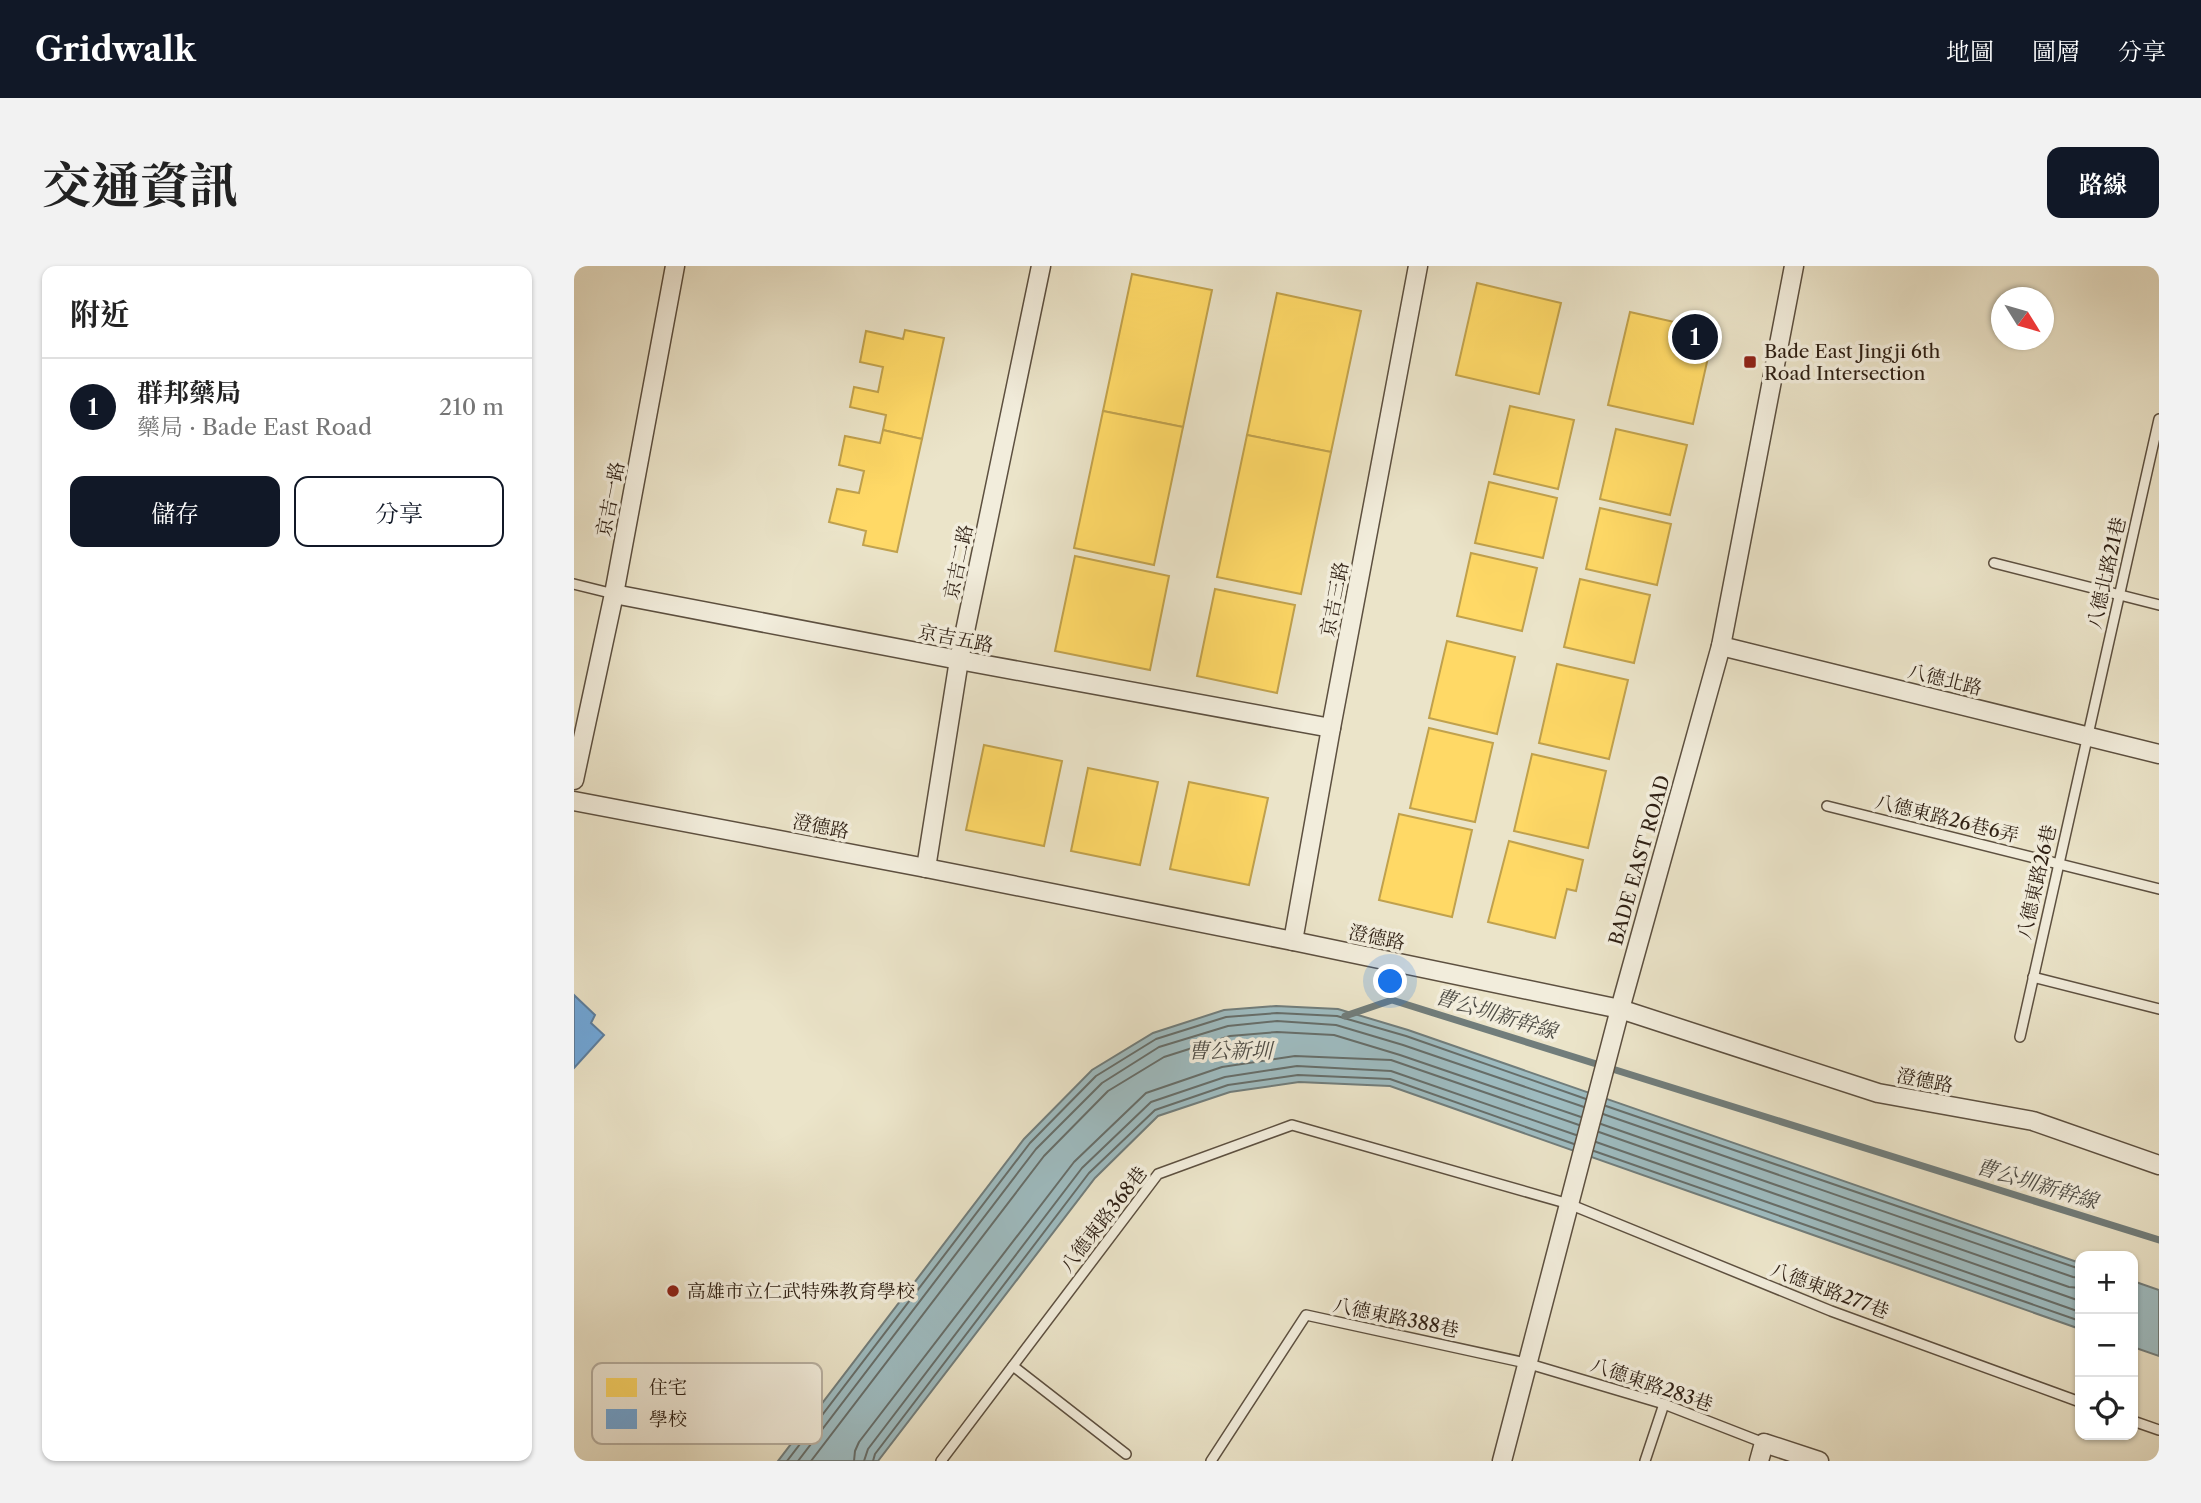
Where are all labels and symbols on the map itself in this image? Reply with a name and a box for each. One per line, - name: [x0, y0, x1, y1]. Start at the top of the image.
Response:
- north arrow: [1991, 287, 2054, 350]
- pin: 1: [1672, 311, 1718, 363]
- place label: Bade East Jingji 6th Road Intersection: [1764, 340, 1941, 385]
- marker: Bade East Jingji 6th Road Intersection: [1742, 354, 1758, 370]
- street label: 京吉一路: [592, 460, 629, 539]
- street label: 八德北路21巷: [2082, 515, 2131, 631]
- street label: 京吉二路: [939, 523, 978, 602]
- street label: 京吉三路: [1316, 560, 1353, 639]
- street label: 京吉五路: [916, 620, 995, 657]
- street label: 八德北路: [1905, 659, 1985, 700]
- street label: BADE EAST ROAD: [1604, 772, 1675, 948]
- street label: 八德東路26巷6弄: [1873, 790, 2021, 847]
- street label: 澄德路: [791, 810, 851, 843]
- street label: 八德東路26巷: [2012, 822, 2061, 942]
- street label: 澄德路: [1347, 920, 1407, 955]
- your location: [1373, 964, 1407, 998]
- water label: 曹公圳新幹線: [1432, 983, 1562, 1044]
- water label: 曹公新圳: [1188, 1038, 1275, 1063]
- street label: 澄德路: [1895, 1064, 1955, 1097]
- water label: 曹公圳新幹線: [1973, 1153, 2103, 1214]
- street label: 八德東路368巷: [1055, 1162, 1152, 1277]
- street label: 八德東路277巷: [1768, 1257, 1892, 1324]
- place label: 高雄市立仁武特殊教育學校: [687, 1280, 915, 1303]
- marker: 高雄市立仁武特殊教育學校: [665, 1283, 681, 1299]
- street label: 八德東路388巷: [1331, 1293, 1461, 1342]
- street label: 八德東路283巷: [1588, 1353, 1716, 1416]
- legend: [592, 1363, 822, 1444]
- text: 住宅: [649, 1376, 687, 1399]
- text: 學校: [649, 1408, 687, 1431]

